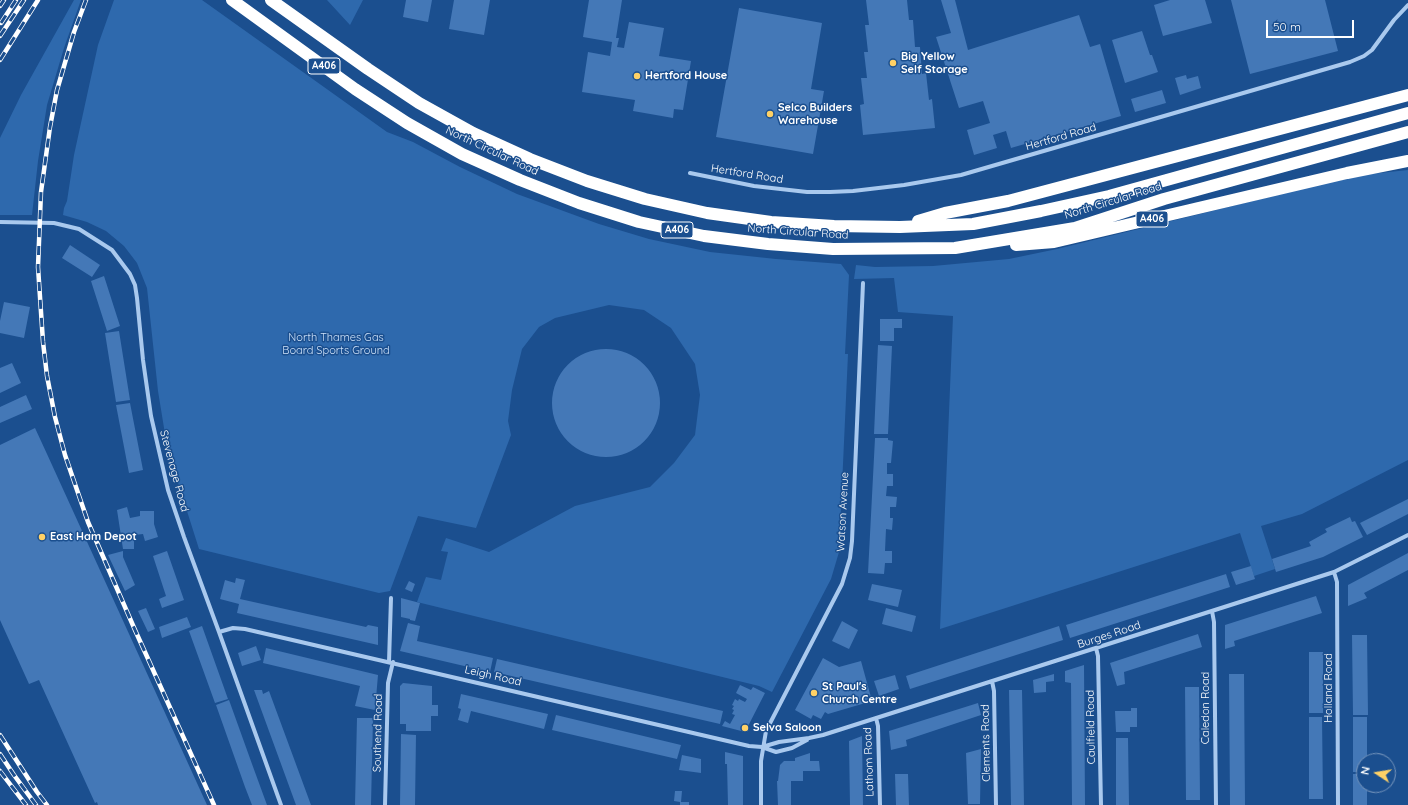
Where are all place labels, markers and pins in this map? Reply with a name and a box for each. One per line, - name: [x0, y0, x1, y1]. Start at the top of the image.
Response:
- place label: Big Yellow Self Storage: [901, 50, 968, 76]
- marker: Big Yellow Self Storage: [888, 58, 898, 68]
- place label: Hertford House: [645, 69, 727, 83]
- marker: Hertford House: [632, 71, 642, 81]
- place label: Selco Builders Warehouse: [778, 101, 852, 127]
- marker: Selco Builders Warehouse: [765, 109, 775, 119]
- place label: East Ham Depot: [50, 530, 137, 544]
- marker: East Ham Depot: [37, 532, 47, 542]
- place label: St Paul's Church Centre: [822, 680, 897, 706]
- marker: St Paul's Church Centre: [809, 688, 819, 698]
- place label: Selva Saloon: [753, 721, 822, 735]
- marker: Selva Saloon: [740, 723, 750, 733]

